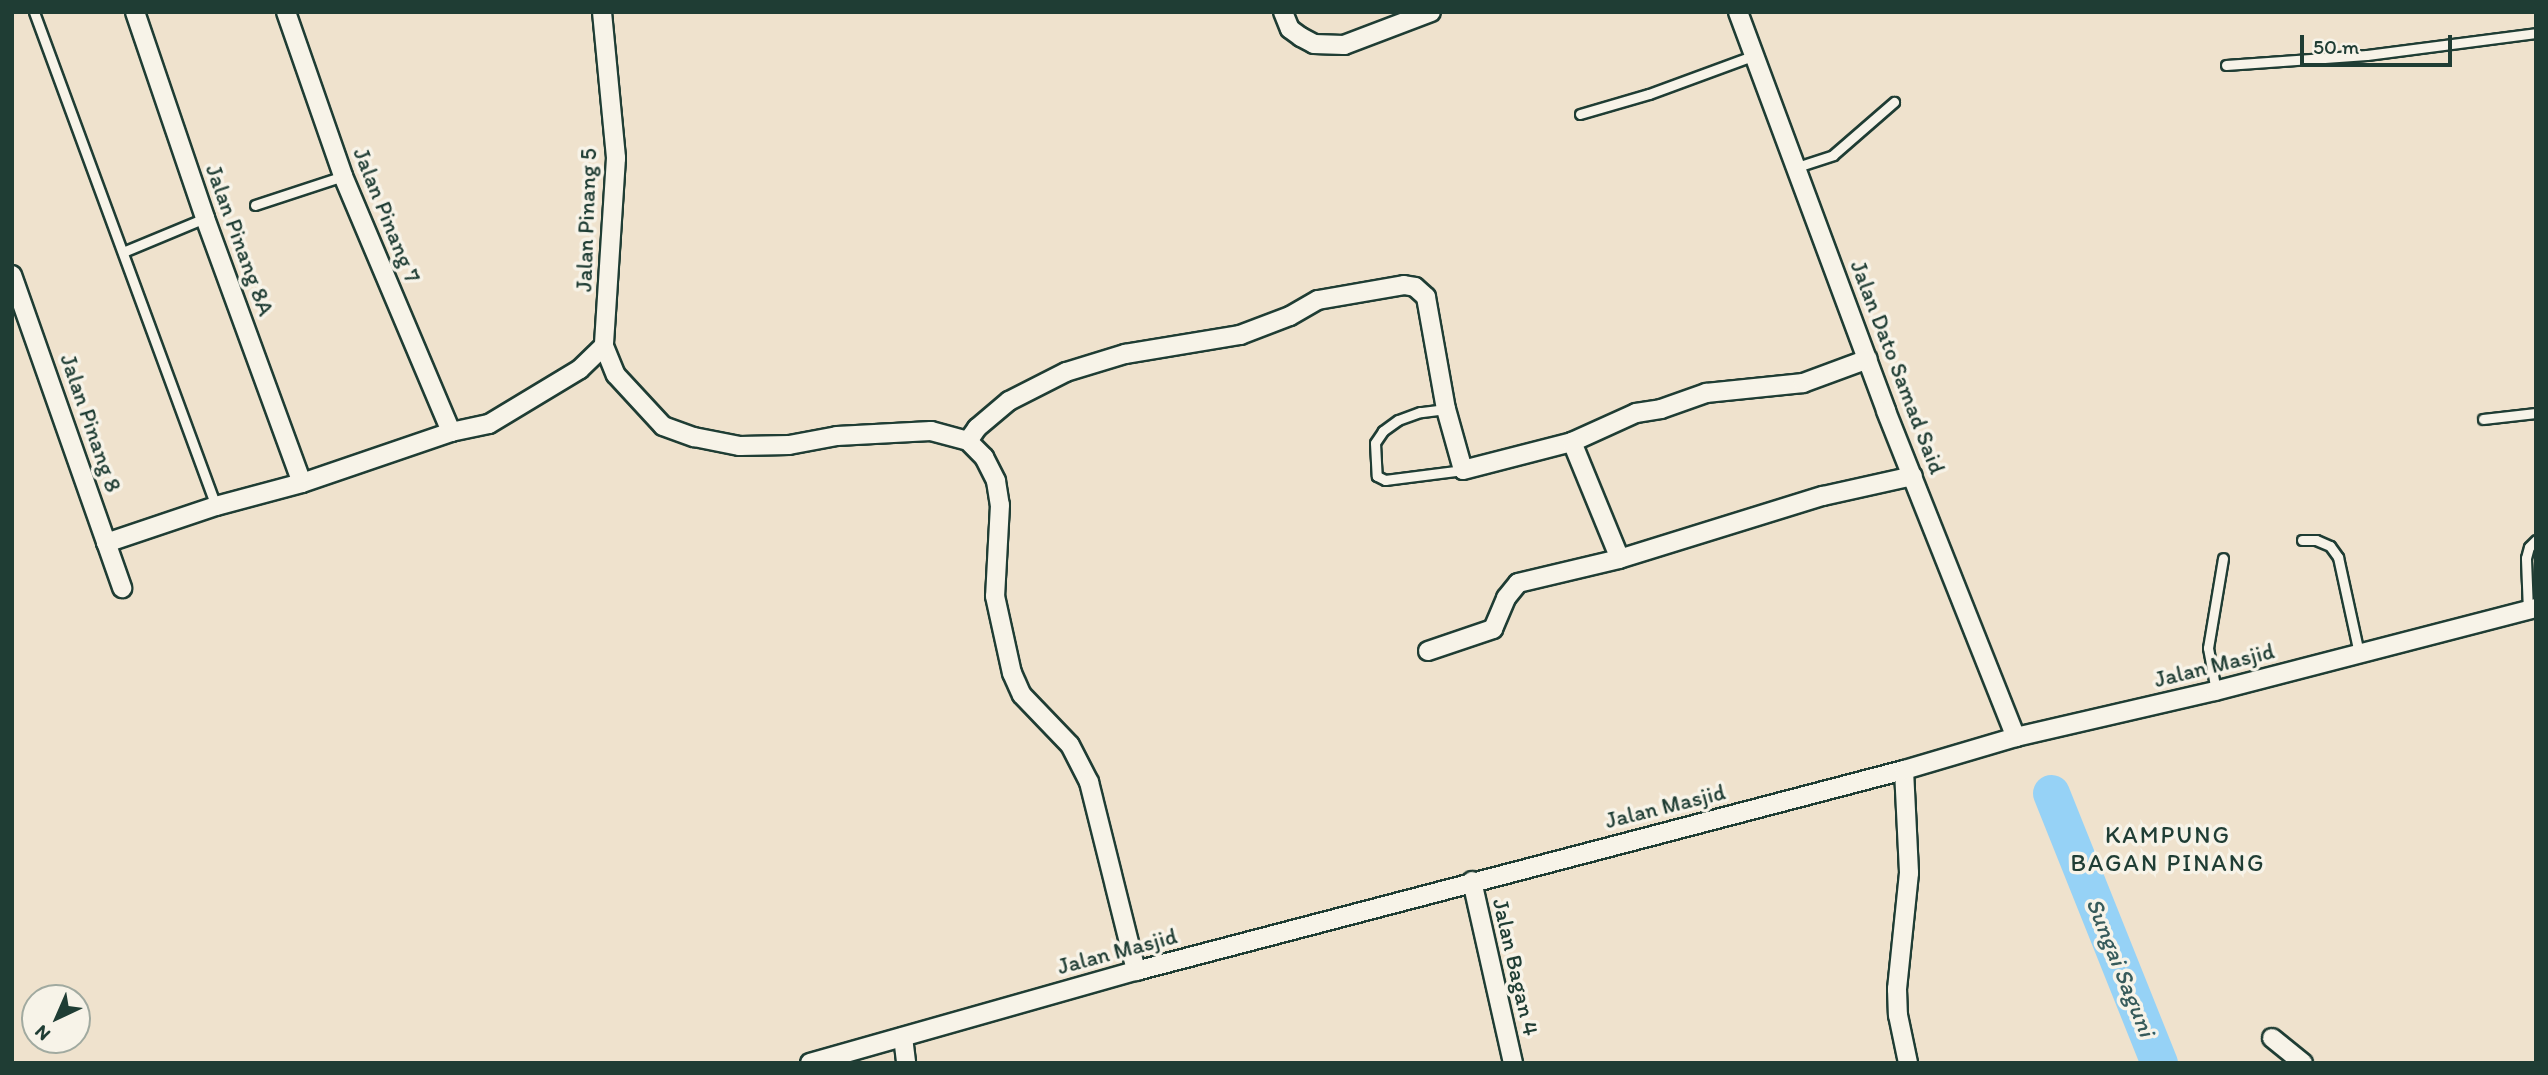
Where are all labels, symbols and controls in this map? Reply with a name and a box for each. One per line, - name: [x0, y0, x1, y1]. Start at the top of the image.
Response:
- scale bar: [2303, 21, 2455, 65]
- text: 50 m: [2313, 34, 2359, 59]
- street label: Jalan Pinang 7: [348, 144, 426, 286]
- street label: Jalan Pinang 5: [570, 148, 602, 292]
- street label: Jalan Pinang 8A: [200, 161, 280, 319]
- street label: Jalan Dato Samad Said: [1844, 256, 1952, 478]
- street label: Jalan Pinang 8: [55, 351, 127, 495]
- street label: Jalan Masjid: [2151, 637, 2277, 693]
- street label: Jalan Masjid: [1602, 778, 1728, 834]
- district label: KAMPUNG BAGAN PINANG: [2072, 821, 2264, 877]
- water label: Sungai Saguni: [2080, 894, 2162, 1040]
- street label: Jalan Bagan 4: [1487, 896, 1545, 1038]
- street label: Jalan Masjid: [1054, 922, 1180, 980]
- north arrow: [21, 984, 91, 1054]
- text: N: [30, 1020, 55, 1046]

